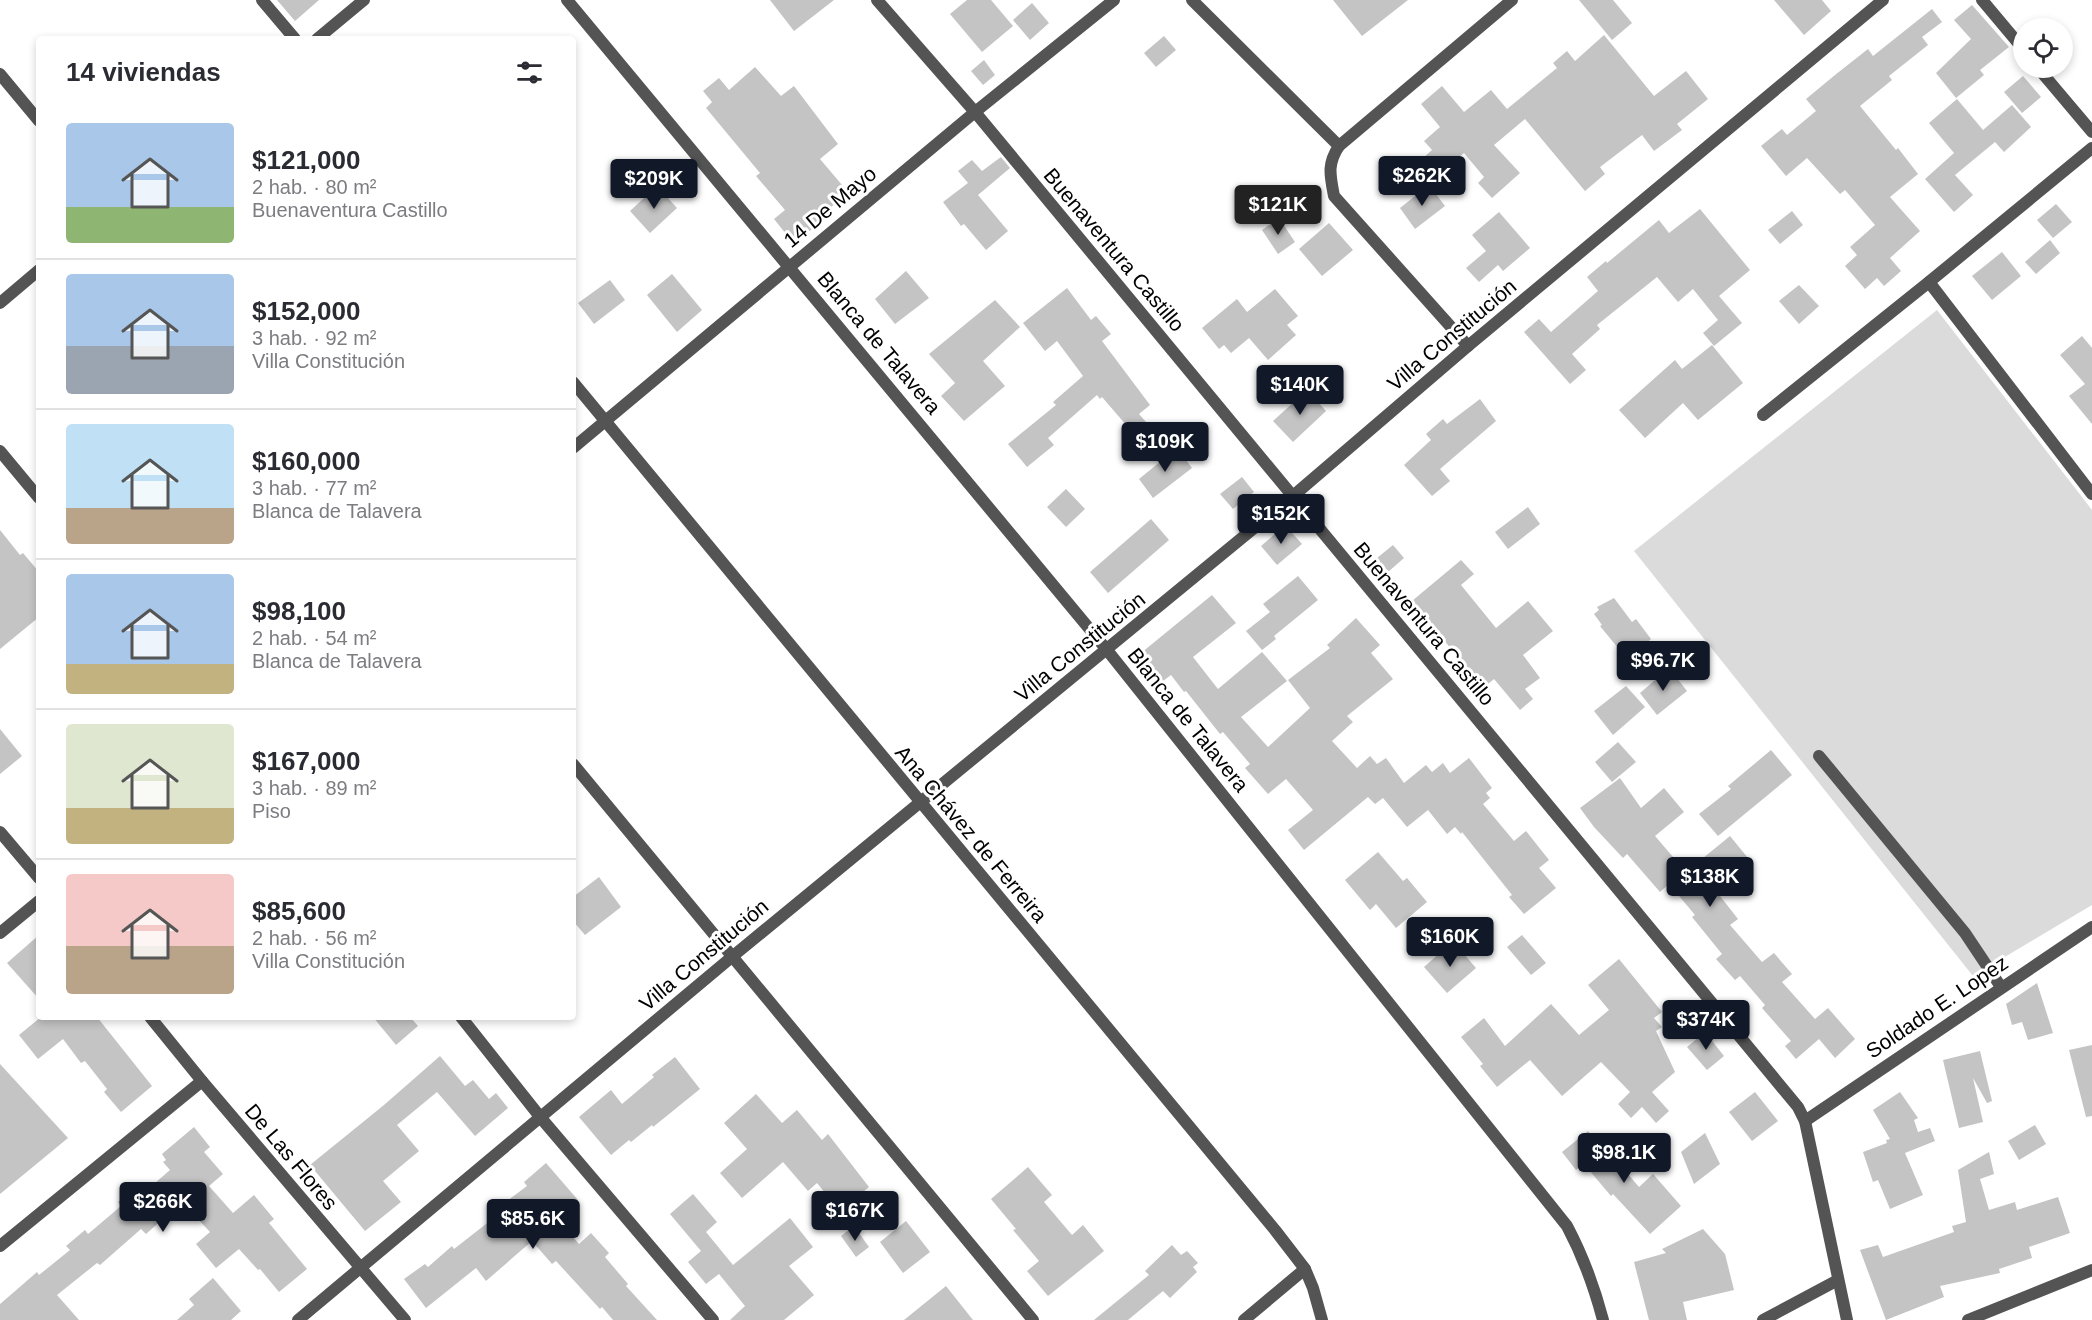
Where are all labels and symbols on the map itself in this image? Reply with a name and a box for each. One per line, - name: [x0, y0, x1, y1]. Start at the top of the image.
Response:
- pin: $262K: [1380, 156, 1464, 207]
- pin: $209K: [612, 159, 696, 210]
- street label: 14 De Mayo: [779, 161, 880, 252]
- street label: Buenaventura Castillo: [1040, 164, 1189, 336]
- pin: $121K: [1236, 185, 1320, 236]
- street label: Blanca de Talavera: [813, 267, 946, 419]
- street label: Villa Constitución: [1383, 274, 1521, 395]
- pin: $140K: [1258, 365, 1342, 416]
- pin: $109K: [1123, 422, 1207, 473]
- pin: $152K: [1239, 494, 1323, 545]
- street label: Buenaventura Castillo: [1350, 538, 1499, 710]
- street label: Villa Constitución: [1010, 587, 1149, 706]
- pin: $96.7K: [1614, 641, 1712, 692]
- street label: Blanca de Talavera: [1123, 643, 1254, 796]
- street label: Ana Chávez de Ferreira: [891, 741, 1052, 927]
- pin: $138K: [1668, 857, 1752, 908]
- street label: Villa Constitución: [635, 894, 773, 1015]
- pin: $160K: [1408, 917, 1492, 968]
- street label: Soldado E. Lopez: [1862, 951, 2012, 1062]
- pin: $374K: [1664, 1000, 1748, 1051]
- street label: De Las Flores: [241, 1099, 342, 1214]
- pin: $98.1K: [1575, 1133, 1673, 1184]
- pin: $266K: [121, 1182, 205, 1233]
- pin: $167K: [813, 1191, 897, 1242]
- pin: $85.6K: [484, 1199, 582, 1250]

